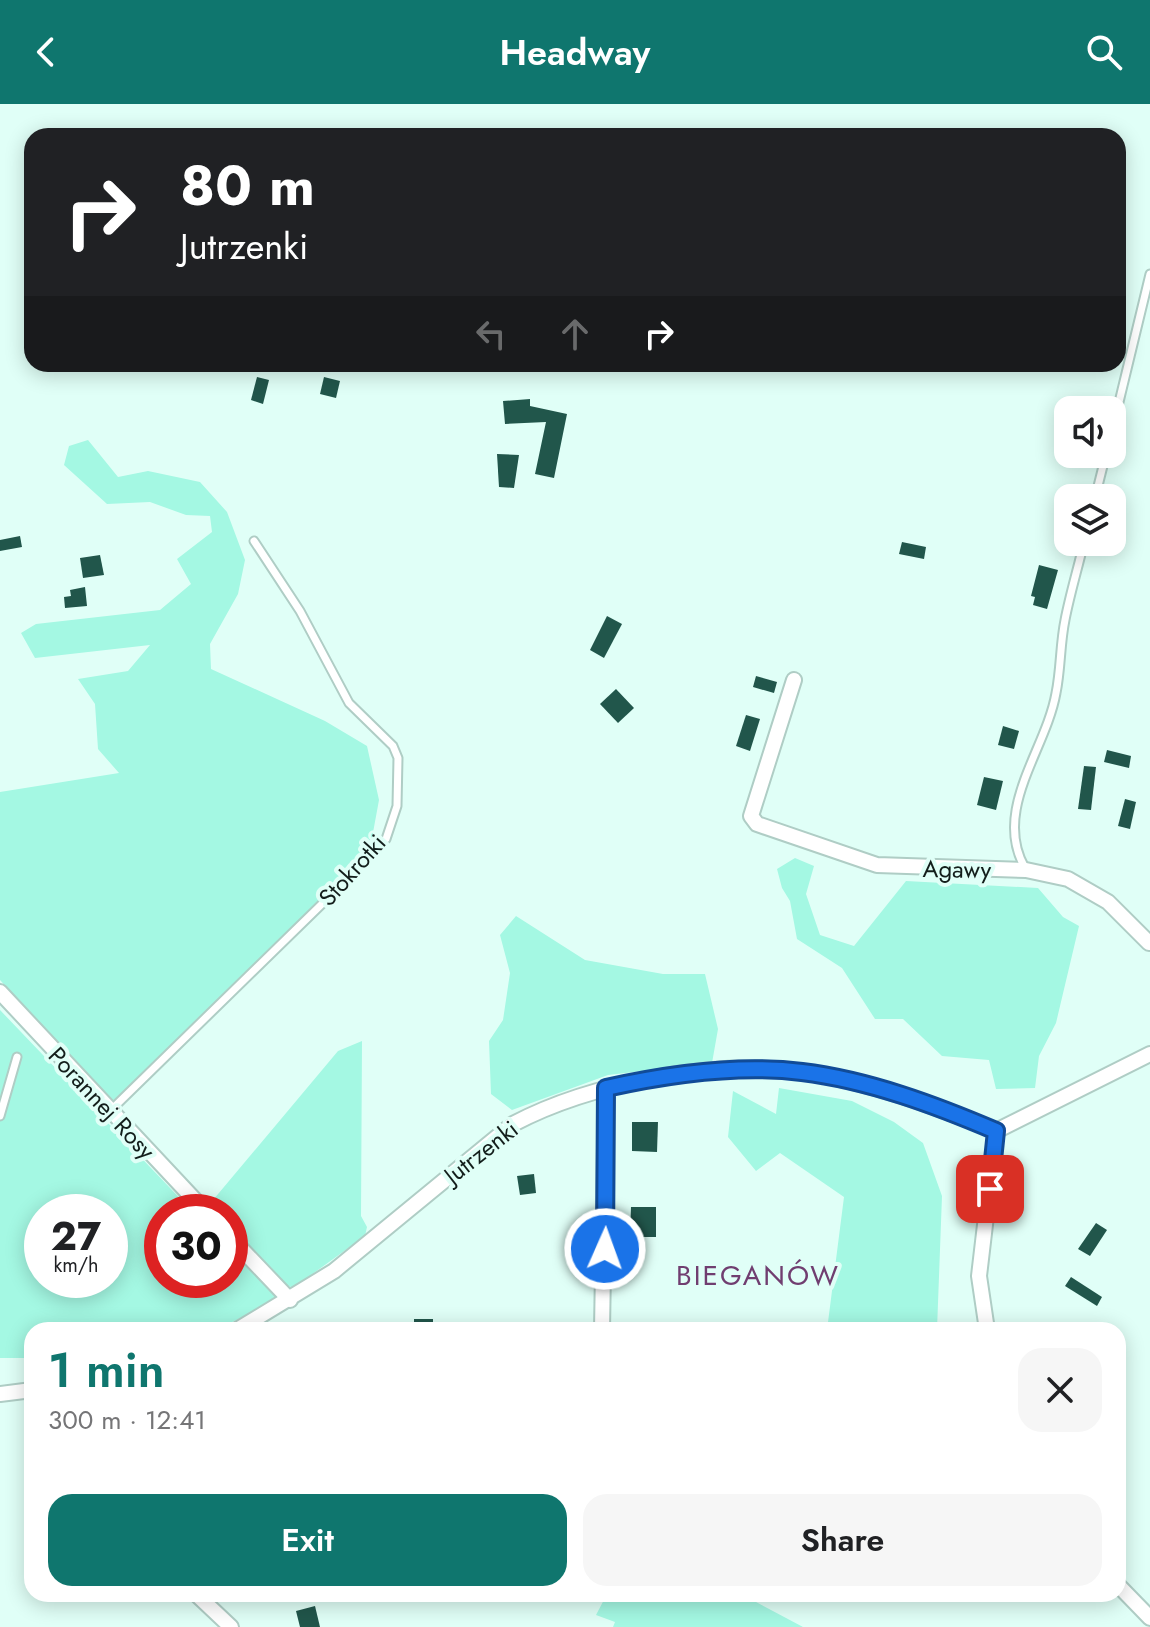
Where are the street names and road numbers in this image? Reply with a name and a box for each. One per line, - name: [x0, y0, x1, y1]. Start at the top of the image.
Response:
- street label: Stokrotki: [310, 826, 394, 914]
- street label: Agawy: [922, 851, 992, 887]
- street label: Porannej Rosy: [41, 1039, 164, 1167]
- street label: Jutrzenki: [434, 1112, 525, 1194]

